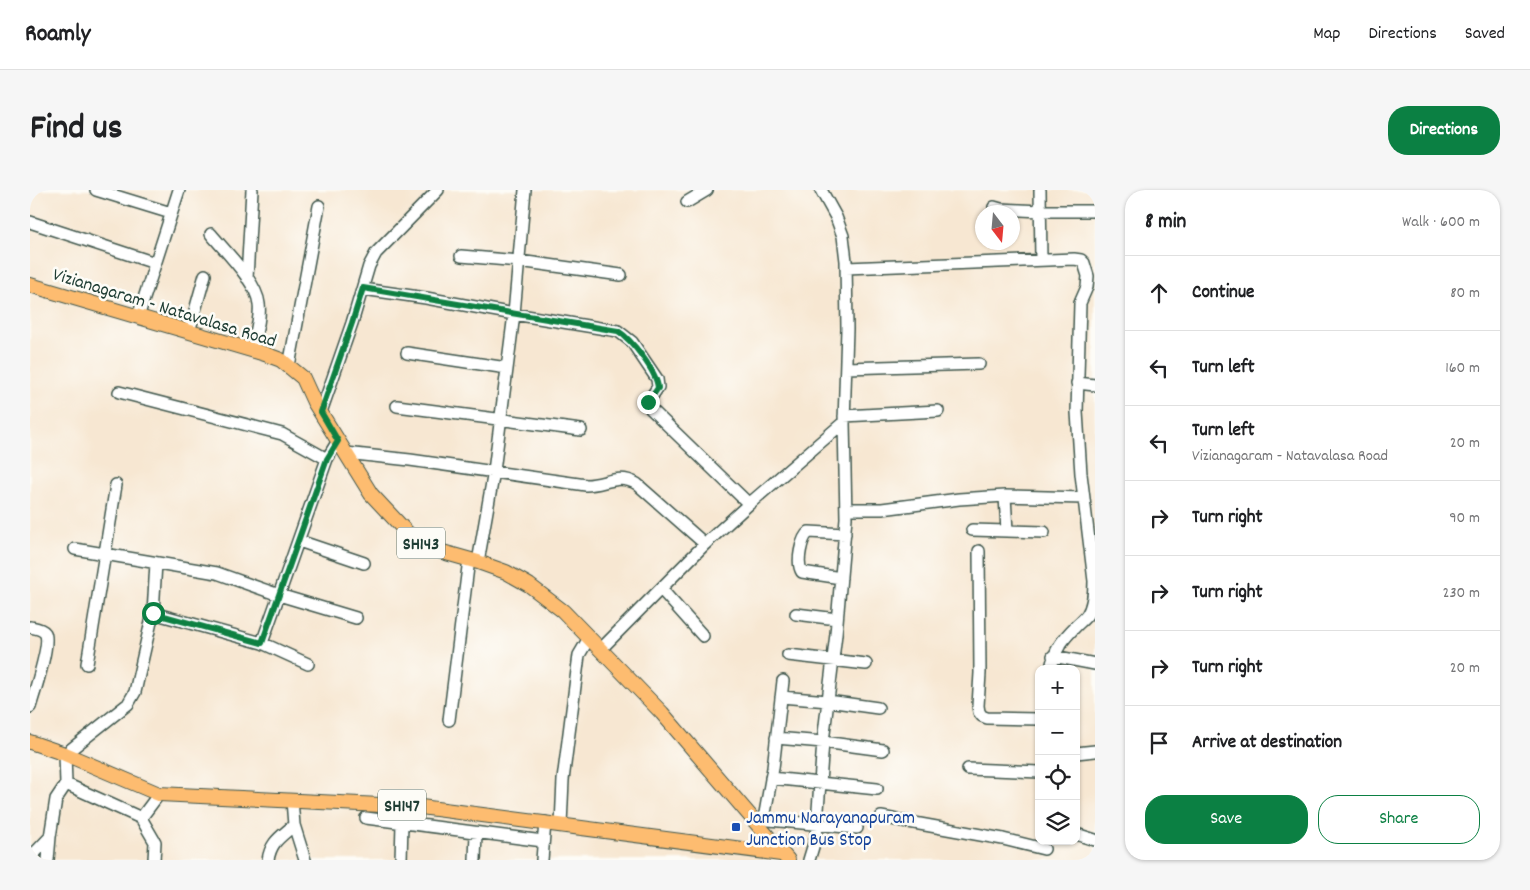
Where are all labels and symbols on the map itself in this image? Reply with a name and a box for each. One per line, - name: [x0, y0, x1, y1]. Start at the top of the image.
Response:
- north arrow: [975, 205, 1020, 250]
- street label: Vizianagaram - Natavalasa Road: [49, 262, 279, 356]
- route end: [637, 391, 660, 414]
- road number: SH143: [397, 528, 445, 558]
- route start: [142, 602, 165, 625]
- road number: SH147: [378, 790, 426, 820]
- place label: Jammu Narayanapuram Junction Bus Stop: [746, 806, 915, 855]
- marker: Jammu Narayanapuram Junction Bus Stop: [730, 821, 742, 833]

